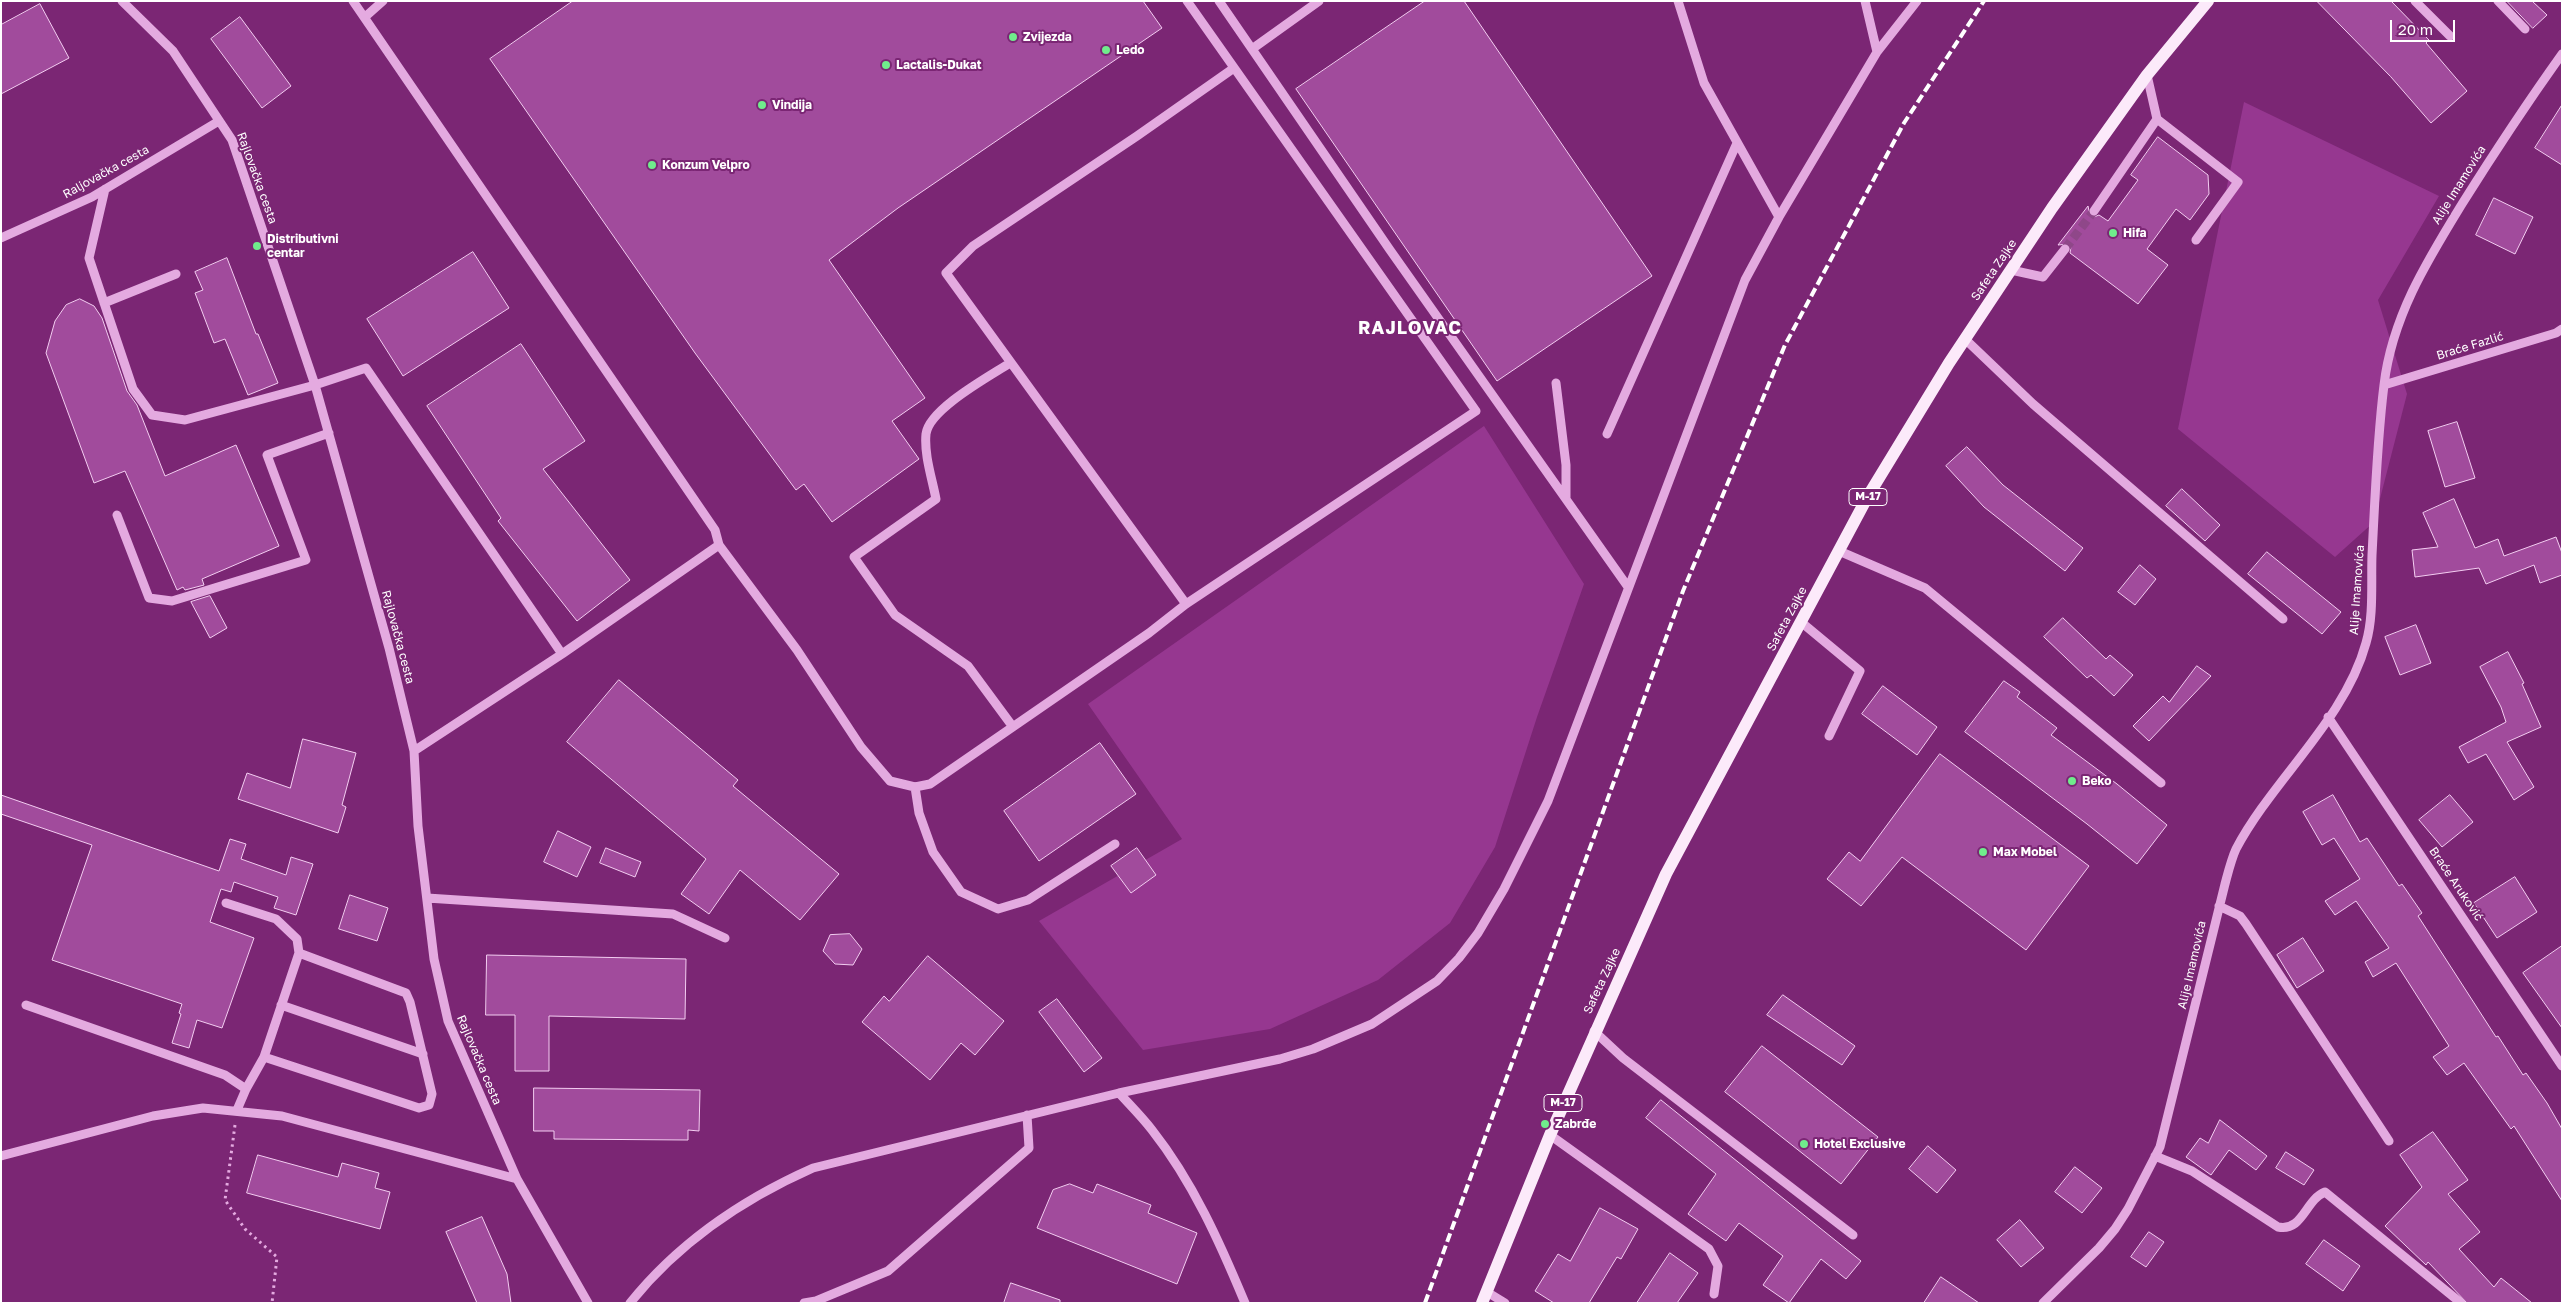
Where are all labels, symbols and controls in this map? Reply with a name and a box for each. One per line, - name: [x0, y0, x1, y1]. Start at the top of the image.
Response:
- scale bar: [2393, 10, 2458, 42]
- text: 20 m: [2398, 20, 2433, 38]
- place label: Zvijezda: [1023, 30, 1072, 44]
- marker: Zvijezda: [1007, 31, 1019, 43]
- place label: Ledo: [1116, 43, 1145, 57]
- marker: Ledo: [1100, 44, 1112, 56]
- place label: Lactalis-Dukat: [896, 58, 981, 72]
- marker: Lactalis-Dukat: [880, 59, 892, 71]
- place label: Vindija: [772, 98, 812, 112]
- marker: Vindija: [756, 99, 768, 111]
- street label: Rajlovačka cesta: [234, 130, 280, 226]
- street label: Raljovačka cesta: [60, 142, 152, 202]
- street label: Alije Imamovića: [2429, 143, 2489, 227]
- place label: Konzum Velpro: [662, 158, 750, 172]
- marker: Konzum Velpro: [646, 159, 658, 171]
- place label: Hifa: [2123, 226, 2147, 240]
- marker: Hifa: [2107, 227, 2119, 239]
- place label: Distributivni centar: [267, 232, 339, 260]
- street label: Safeta Zajke: [1968, 237, 2020, 303]
- marker: Distributivni centar: [251, 240, 263, 252]
- district label: RAJLOVAC: [1357, 317, 1463, 339]
- street label: Braće Fazlić: [2435, 329, 2505, 363]
- road number: M-17: [1849, 488, 1887, 506]
- street label: Alije Imamovića: [2347, 545, 2367, 635]
- street label: Safeta Zajke: [1764, 584, 1810, 654]
- street label: Rajlovačka cesta: [379, 589, 417, 685]
- place label: Beko: [2082, 774, 2111, 788]
- marker: Beko: [2066, 775, 2078, 787]
- street label: Braće Aruković: [2426, 844, 2486, 924]
- place label: Max Mobel: [1993, 845, 2057, 859]
- marker: Max Mobel: [1977, 846, 1989, 858]
- street label: Alije Imamovića: [2175, 920, 2209, 1010]
- street label: Safeta Zajke: [1580, 946, 1624, 1016]
- street label: Rajlovačka cesta: [454, 1013, 504, 1107]
- road number: M-17: [1544, 1094, 1582, 1112]
- place label: Zabrđe: [1555, 1117, 1596, 1131]
- marker: Zabrđe: [1539, 1118, 1551, 1130]
- place label: Hotel Exclusive: [1814, 1137, 1905, 1151]
- marker: Hotel Exclusive: [1798, 1138, 1810, 1150]

